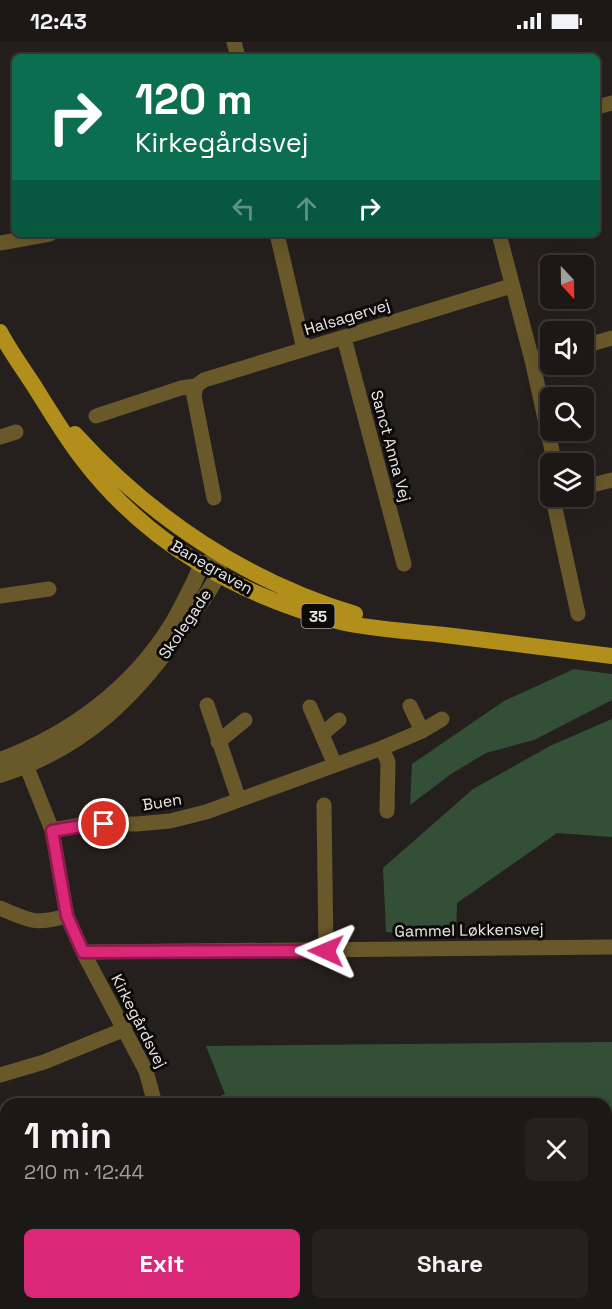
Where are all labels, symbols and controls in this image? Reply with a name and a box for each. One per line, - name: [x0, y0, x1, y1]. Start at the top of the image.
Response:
- text: 12:43: [30, 7, 87, 35]
- text: 120 m: [135, 73, 253, 126]
- icon: right: [36, 78, 114, 156]
- text: Kirkegårdsvej: [135, 125, 308, 160]
- icon: left: [227, 192, 260, 225]
- icon: ahead: [290, 192, 323, 225]
- icon: right: [353, 192, 386, 225]
- north arrow: [540, 255, 594, 309]
- map controls: [540, 255, 594, 507]
- street label: Halsagervej: [302, 294, 392, 340]
- button: sound: [540, 321, 594, 375]
- button: search: [540, 387, 594, 441]
- street label: Sanct Anna Vej: [366, 388, 416, 504]
- button: layers: [540, 453, 594, 507]
- street label: Banegraven: [167, 535, 257, 599]
- street label: Skolegade: [154, 585, 216, 663]
- road number: 35: [302, 604, 334, 628]
- street label: Buen: [141, 789, 183, 815]
- pin: [78, 798, 129, 849]
- icon: arrive: [87, 807, 120, 840]
- street label: Gammel Løkkensvej: [394, 918, 544, 942]
- position arrow: [294, 919, 358, 983]
- street label: Kirkegårdsvej: [106, 970, 172, 1072]
- text: 1 min: [24, 1113, 112, 1159]
- button: close: [525, 1118, 588, 1181]
- text: 210 m · 12:44: [24, 1159, 144, 1185]
- button: Exit: [24, 1229, 300, 1298]
- button: Share: [312, 1229, 588, 1298]

